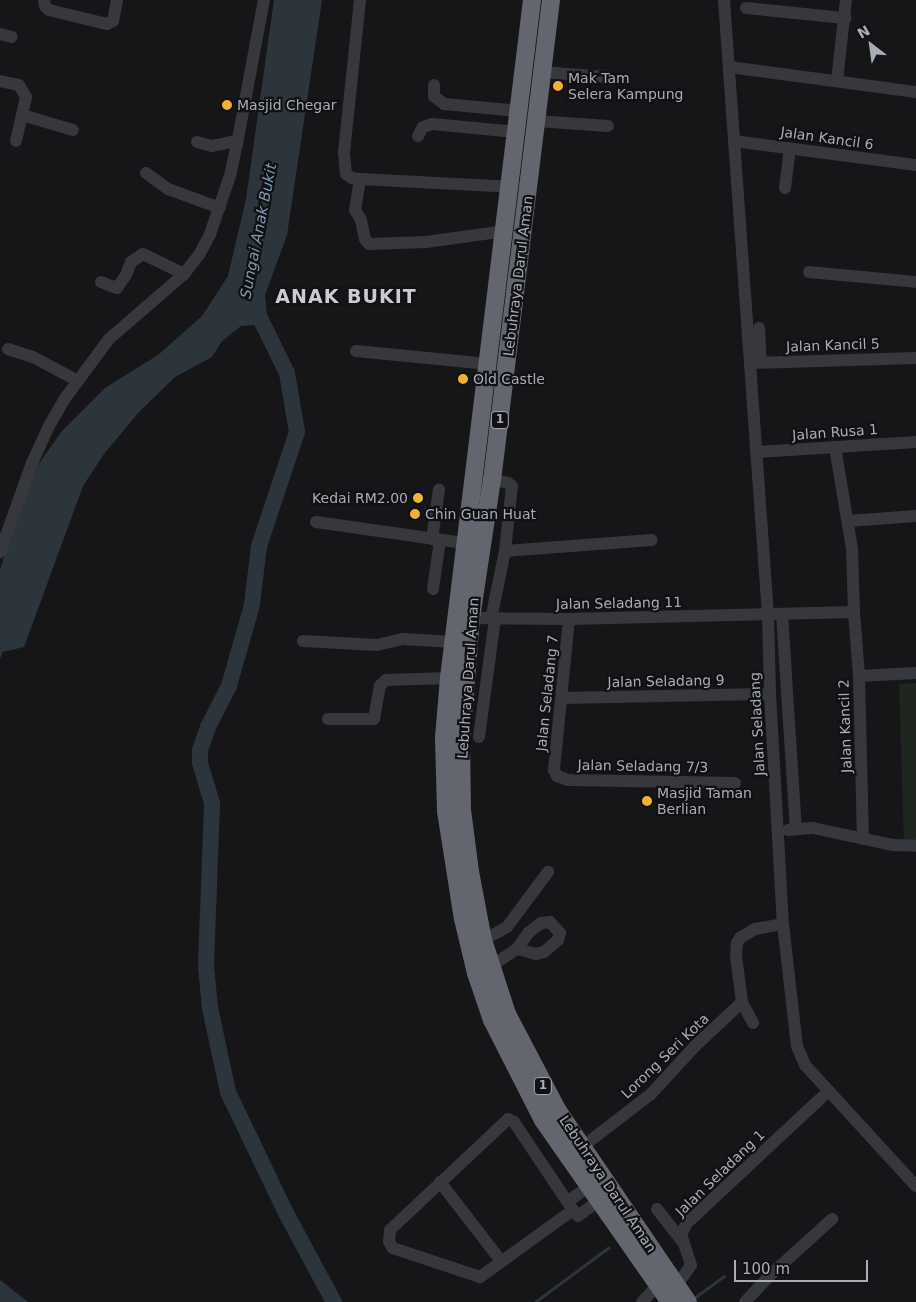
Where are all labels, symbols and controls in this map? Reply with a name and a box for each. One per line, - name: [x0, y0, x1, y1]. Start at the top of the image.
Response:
- north arrow: [846, 20, 896, 70]
- text: N: [854, 22, 873, 42]
- place label: Mak Tam Selera Kampung: [568, 70, 683, 102]
- marker: Mak Tam Selera Kampung: [552, 80, 564, 92]
- place label: Masjid Chegar: [237, 97, 337, 113]
- marker: Masjid Chegar: [221, 99, 233, 111]
- street label: Jalan Kancil 6: [779, 123, 875, 153]
- water label: Sungai Anak Bukit: [237, 162, 281, 300]
- street label: Lebuhraya Darul Aman: [500, 195, 536, 357]
- district label: ANAK BUKIT: [274, 286, 418, 308]
- street label: Jalan Kancil 5: [786, 335, 880, 355]
- place label: Old Castle: [473, 371, 545, 387]
- marker: Old Castle: [457, 373, 469, 385]
- road number: 1: [490, 410, 510, 430]
- street label: Jalan Rusa 1: [792, 421, 878, 443]
- place label: Kedai RM2.00: [312, 490, 408, 506]
- marker: Kedai RM2.00: [412, 492, 424, 504]
- place label: Chin Guan Huat: [425, 506, 536, 522]
- marker: Chin Guan Huat: [409, 508, 421, 520]
- street label: Jalan Seladang 11: [556, 594, 682, 612]
- street label: Lebuhraya Darul Aman: [454, 597, 482, 759]
- street label: Jalan Seladang 7: [533, 634, 561, 752]
- street label: Jalan Seladang 9: [607, 672, 725, 690]
- street label: Jalan Seladang: [746, 672, 768, 776]
- street label: Jalan Kancil 2: [835, 679, 855, 773]
- street label: Jalan Seladang 7/3: [578, 756, 708, 776]
- place label: Masjid Taman Berlian: [657, 785, 752, 818]
- marker: Masjid Taman Berlian: [641, 795, 653, 807]
- street label: Lorong Seri Kota: [618, 1010, 712, 1102]
- road number: 1: [533, 1076, 553, 1096]
- street label: Lebuhraya Darul Aman: [556, 1112, 660, 1256]
- street label: Jalan Seladang 1: [672, 1126, 768, 1220]
- scale bar: [736, 1250, 870, 1282]
- text: 100 m: [742, 1260, 790, 1278]

